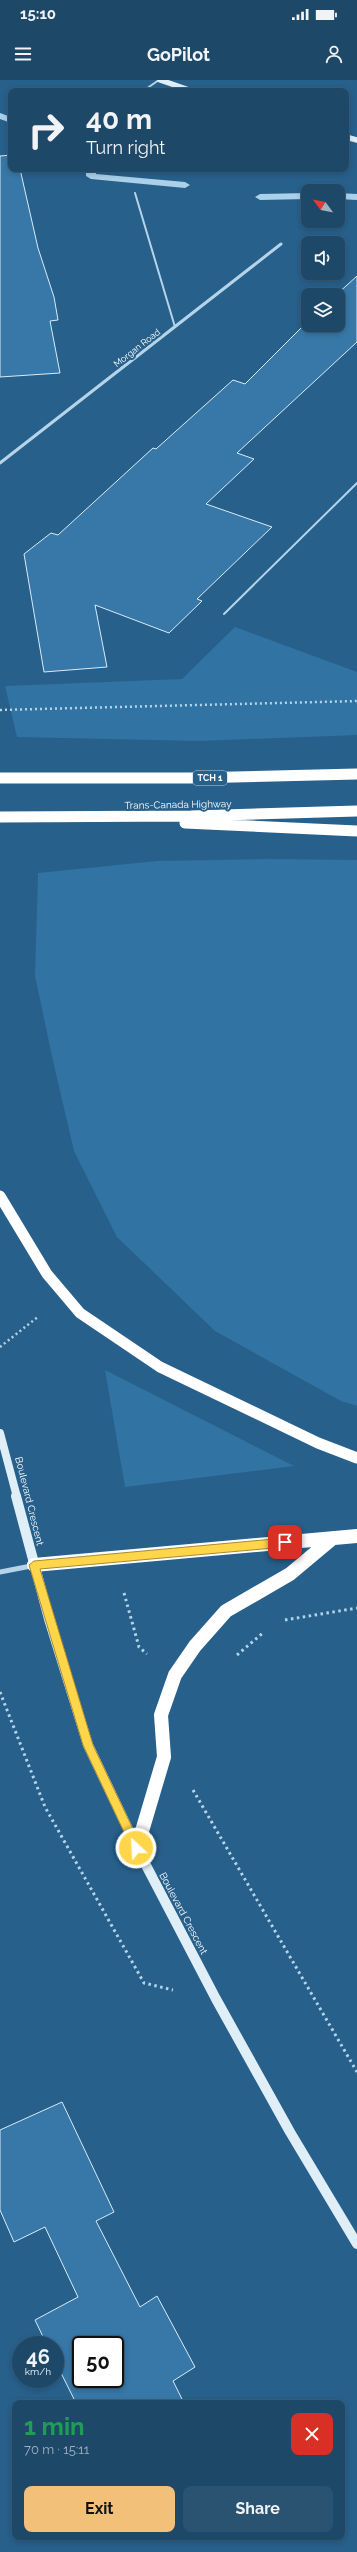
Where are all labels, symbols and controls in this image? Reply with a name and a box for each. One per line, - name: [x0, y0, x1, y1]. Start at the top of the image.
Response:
- text: 15:10: [20, 5, 56, 23]
- icon: menu: [12, 43, 34, 65]
- icon: person: [323, 43, 345, 65]
- text: GoPilot: [147, 44, 210, 65]
- text: 40 m: [86, 103, 152, 136]
- icon: right: [20, 104, 72, 156]
- text: Turn right: [86, 137, 165, 158]
- north arrow: [301, 184, 345, 228]
- map controls: [301, 184, 345, 332]
- button: sound: [301, 236, 345, 280]
- button: layers: [301, 288, 345, 332]
- street label: Morgan Road: [112, 327, 162, 369]
- road number: TCH 1: [193, 771, 227, 785]
- street label: Trans-Canada Highway: [124, 798, 232, 811]
- street label: Boulevard Crescent: [13, 1456, 46, 1547]
- pin: [268, 1525, 302, 1559]
- icon: arrive: [274, 1531, 296, 1553]
- position arrow: [115, 1827, 157, 1869]
- street label: Boulevard Crescent: [157, 1870, 210, 1957]
- speed limit sign: 50: [72, 2336, 124, 2388]
- text: 46: [26, 2345, 50, 2369]
- text: km/h: [25, 2366, 51, 2377]
- text: 1 min: [24, 2412, 85, 2441]
- button: close: [291, 2413, 333, 2455]
- text: 70 m · 15:11: [24, 2442, 89, 2457]
- button: Exit: [24, 2486, 175, 2532]
- button: Share: [183, 2486, 333, 2532]

